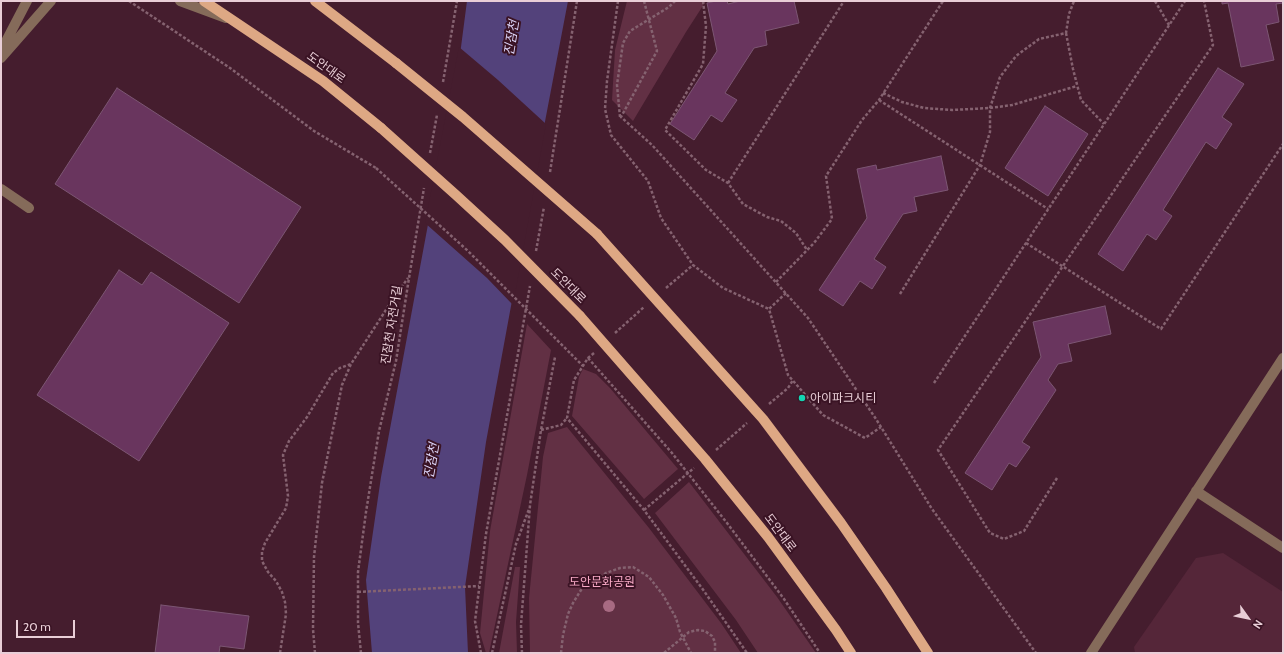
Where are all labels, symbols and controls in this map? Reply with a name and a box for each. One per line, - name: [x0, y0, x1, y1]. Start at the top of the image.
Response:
- water label: 진잠천: [501, 19, 523, 57]
- street label: 도안대로: [304, 49, 348, 87]
- street label: 도안대로: [547, 265, 589, 307]
- street label: 진잠천 자전거길: [379, 284, 405, 366]
- place label: 아이파크시티: [810, 391, 876, 405]
- marker: 아이파크시티: [797, 393, 807, 403]
- water label: 진잠천: [421, 442, 443, 480]
- street label: 도안대로: [761, 511, 799, 555]
- park label: 도안문화공원: [569, 575, 635, 589]
- north arrow: [1228, 598, 1268, 638]
- scale bar: [18, 612, 77, 638]
- text: N: [1250, 617, 1266, 632]
- text: 20 m: [23, 619, 51, 634]

